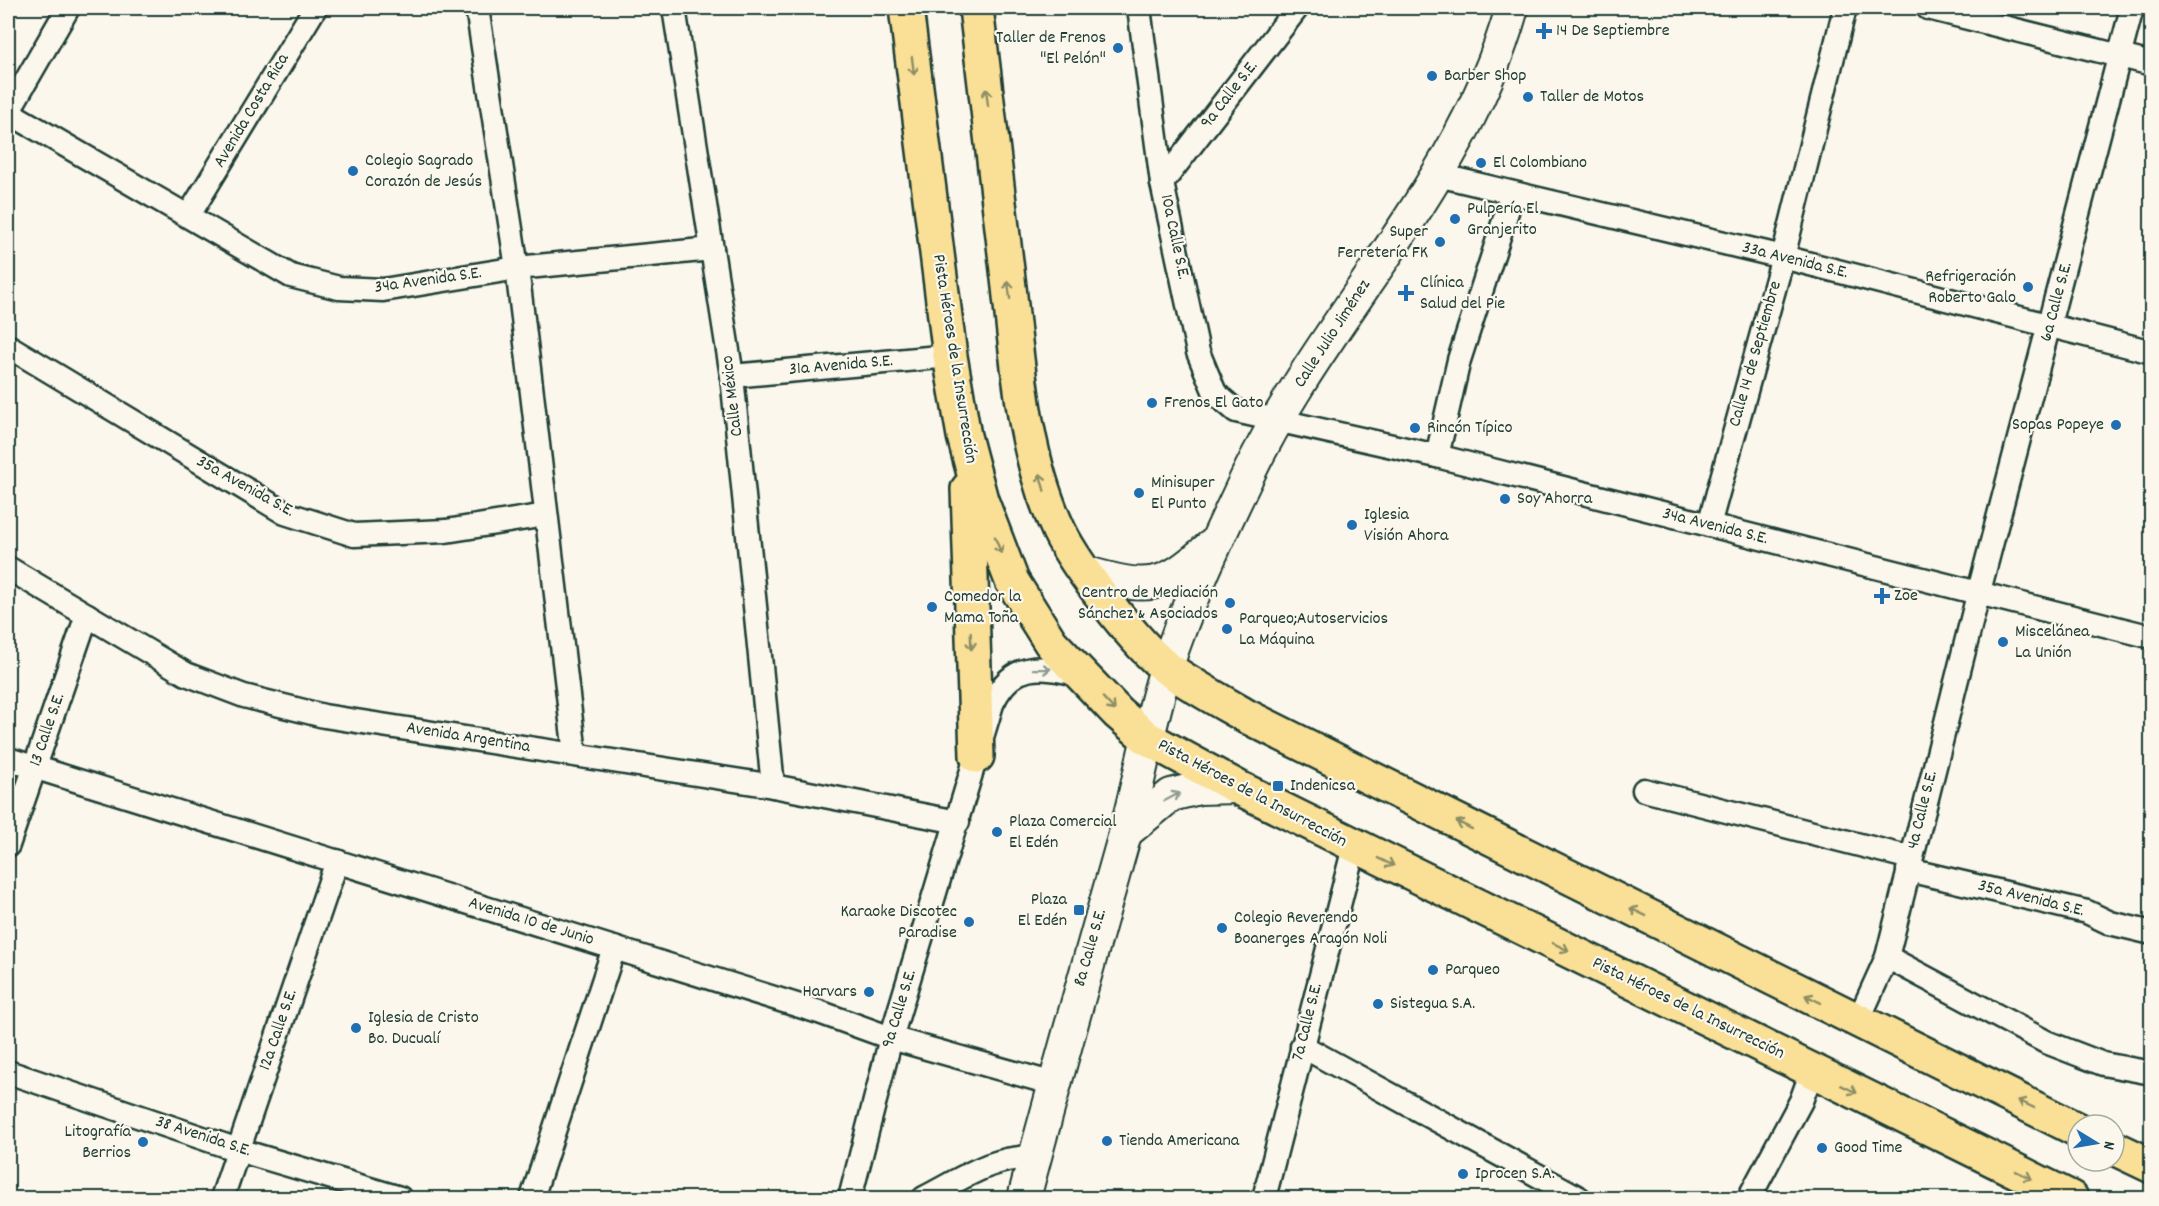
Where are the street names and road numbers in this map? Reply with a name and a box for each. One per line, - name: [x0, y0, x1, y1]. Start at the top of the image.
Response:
- street label: Avenida Costa Rica: [208, 49, 296, 173]
- street label: 9a Calle S.E.: [1195, 55, 1265, 135]
- street label: 10a Calle S.E.: [1153, 192, 1195, 282]
- street label: 33a Avenida S.E.: [1739, 236, 1851, 286]
- street label: Pista Héroes de la Insurrección: [925, 253, 983, 465]
- street label: 6a Calle S.E.: [2034, 259, 2080, 345]
- street label: 34a Avenida S.E.: [373, 261, 483, 301]
- street label: Calle Julio Jiménez: [1288, 275, 1378, 393]
- street label: Calle 14 de Septiembre: [1723, 278, 1789, 430]
- street label: 31a Avenida S.E.: [788, 349, 894, 383]
- street label: Calle México: [716, 354, 750, 438]
- street label: 35a Avenida S.E.: [191, 450, 299, 524]
- street label: 34a Avenida S.E.: [1660, 502, 1770, 552]
- street label: 13 Calle S.E.: [24, 690, 72, 770]
- street label: Avenida Argentina: [404, 716, 532, 760]
- street label: Pista Héroes de la Insurrección: [1153, 733, 1351, 855]
- street label: 4a Calle S.E.: [1901, 768, 1945, 852]
- street label: 35a Avenida S.E.: [1975, 874, 2087, 924]
- street label: Avenida 10 de Junio: [465, 891, 597, 953]
- street label: 8a Calle S.E.: [1068, 906, 1114, 990]
- street label: Pista Héroes de la Insurrección: [1587, 951, 1789, 1067]
- street label: 9a Calle S.E.: [876, 967, 924, 1051]
- street label: 7a Calle S.E.: [1286, 980, 1330, 1064]
- street label: 12a Calle S.E.: [253, 986, 305, 1074]
- street label: 38 Avenida S.E.: [152, 1110, 254, 1164]

